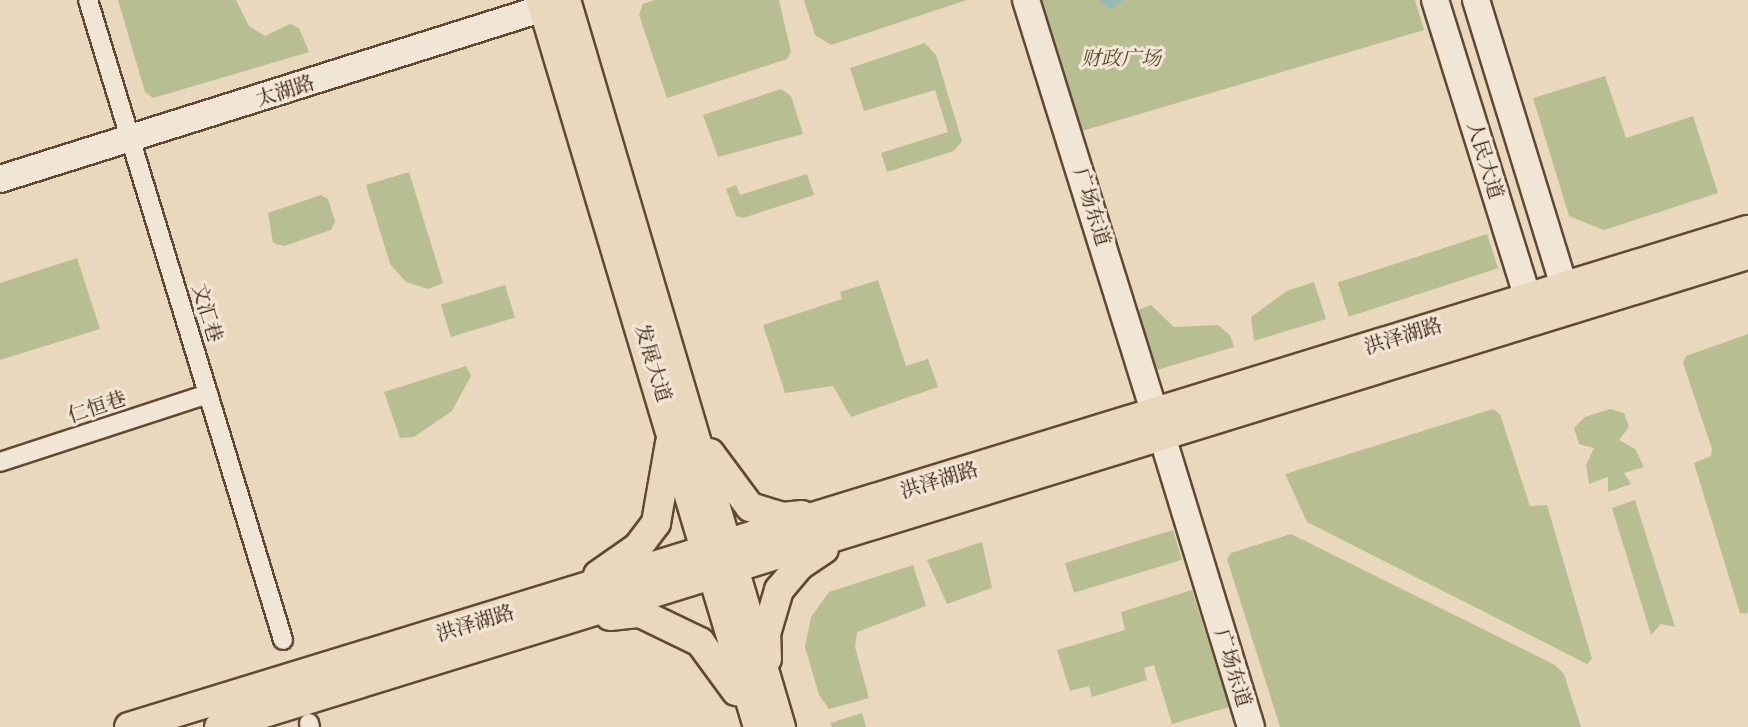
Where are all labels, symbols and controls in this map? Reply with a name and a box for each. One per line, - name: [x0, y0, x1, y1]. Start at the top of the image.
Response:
- park label: 财政广场: [1081, 46, 1161, 70]
- street label: 太湖路: [253, 70, 317, 112]
- street label: 人民大道: [1462, 118, 1508, 202]
- street label: 广场东道: [1069, 165, 1115, 249]
- street label: 文汇巷: [187, 281, 227, 345]
- street label: 洪泽湖路: [1361, 313, 1445, 359]
- street label: 发展大道: [630, 321, 676, 405]
- street label: 仁恒巷: [65, 386, 129, 428]
- street label: 洪泽湖路: [897, 457, 981, 503]
- street label: 洪泽湖路: [433, 600, 517, 646]
- street label: 广场东道: [1210, 626, 1256, 710]

